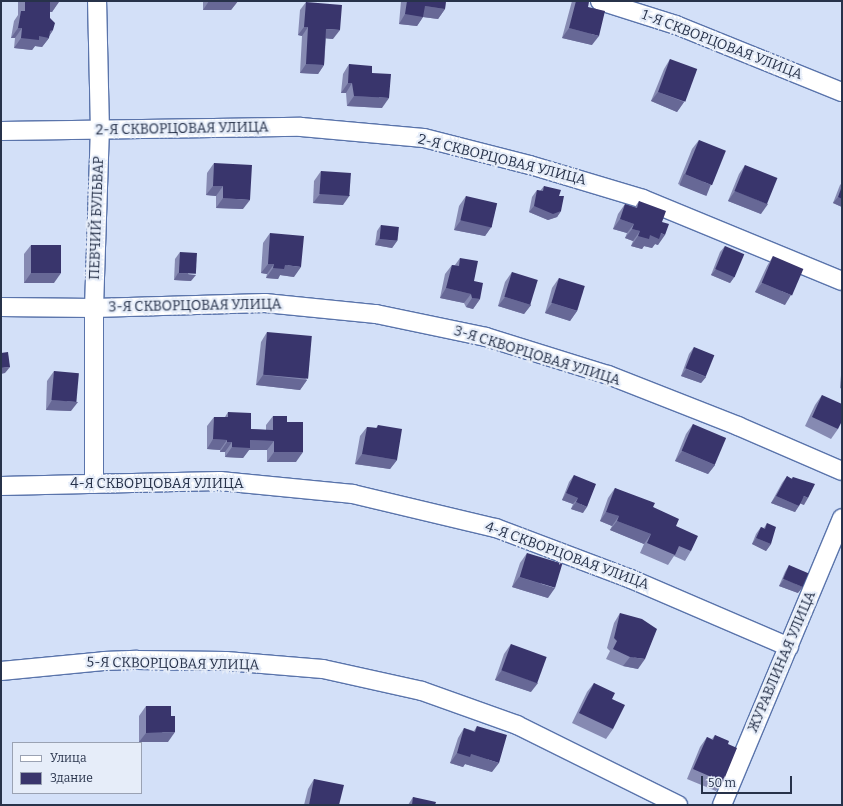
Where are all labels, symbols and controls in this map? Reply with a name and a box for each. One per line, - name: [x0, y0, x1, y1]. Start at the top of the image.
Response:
- street label: 1-Я СКВОРЦОВАЯ УЛИЦА: [639, 7, 805, 83]
- street label: 2-Я СКВОРЦОВАЯ УЛИЦА: [95, 119, 269, 139]
- street label: 2-Я СКВОРЦОВАЯ УЛИЦА: [416, 131, 588, 189]
- street label: ПЕВЧИЙ БУЛЬВАР: [86, 156, 108, 280]
- street label: 3-Я СКВОРЦОВАЯ УЛИЦА: [108, 296, 282, 316]
- street label: 3-Я СКВОРЦОВАЯ УЛИЦА: [452, 323, 622, 389]
- street label: 4-Я СКВОРЦОВАЯ УЛИЦА: [70, 476, 244, 492]
- street label: 4-Я СКВОРЦОВАЯ УЛИЦА: [483, 518, 651, 594]
- street label: ЖУРАВЛИНАЯ УЛИЦА: [745, 589, 819, 735]
- street label: 5-Я СКВОРЦОВАЯ УЛИЦА: [87, 654, 259, 674]
- legend: [12, 742, 142, 794]
- text: Улица: [50, 751, 86, 765]
- scale bar: [703, 768, 794, 794]
- text: Здание: [50, 771, 93, 785]
- text: 50 m: [708, 776, 736, 790]

